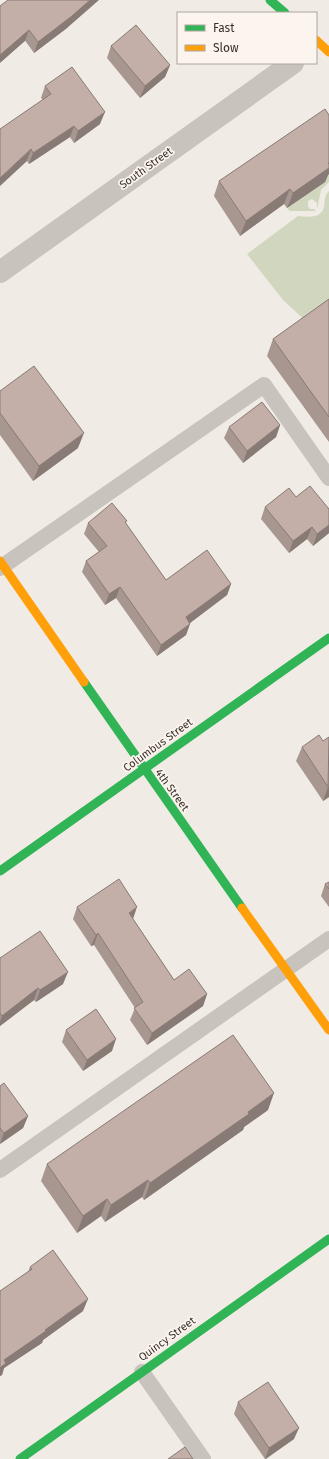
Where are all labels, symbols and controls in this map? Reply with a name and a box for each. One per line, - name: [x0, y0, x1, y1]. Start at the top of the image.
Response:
- legend: [177, 12, 317, 64]
- text: Fast: [213, 21, 235, 35]
- text: Slow: [213, 41, 239, 55]
- street label: South Street: [117, 145, 175, 191]
- street label: Columbus Street: [121, 716, 195, 774]
- street label: 4th Street: [152, 766, 192, 814]
- street label: Quincy Street: [136, 1314, 198, 1364]

